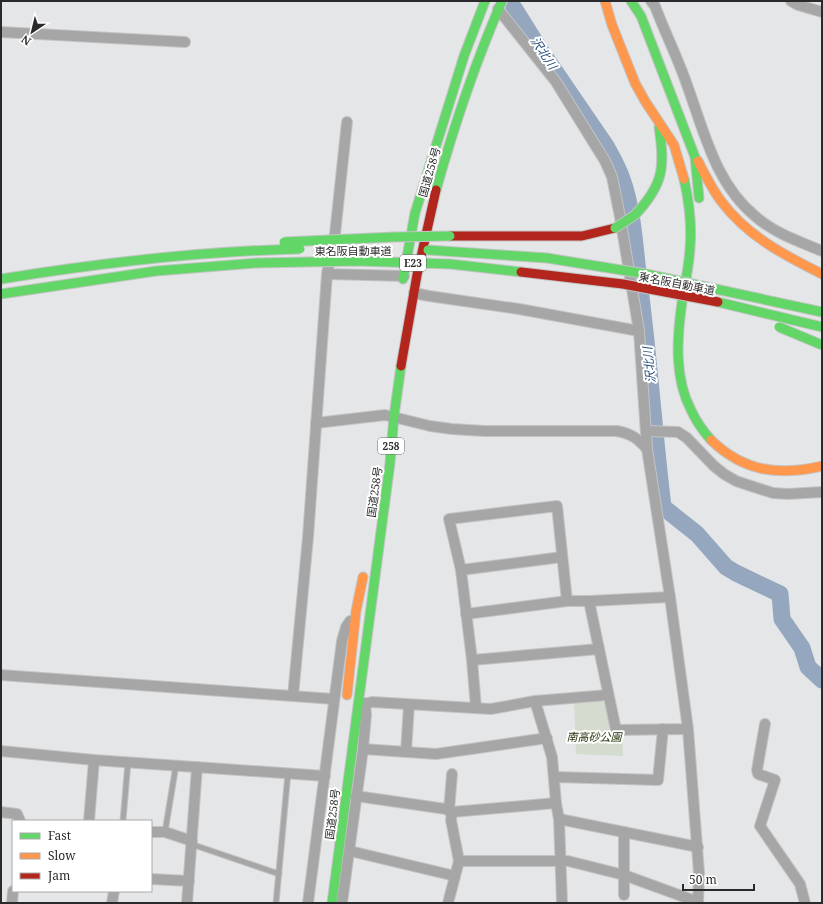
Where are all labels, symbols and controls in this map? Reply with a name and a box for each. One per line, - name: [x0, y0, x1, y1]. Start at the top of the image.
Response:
- north arrow: [12, 12, 52, 52]
- text: N: [18, 32, 34, 49]
- water label: 沢北川: [527, 33, 562, 74]
- street label: 国道258号: [415, 145, 443, 199]
- street label: 東名阪自動車道: [315, 243, 392, 258]
- road number: E23: [400, 255, 426, 271]
- street label: 東名阪自動車道: [638, 268, 716, 298]
- water label: 沢北川: [638, 344, 659, 384]
- road number: 258: [378, 438, 404, 454]
- street label: 国道258号: [363, 465, 385, 519]
- park label: 南高砂公園: [567, 729, 623, 744]
- street label: 国道258号: [321, 788, 343, 840]
- legend: [12, 820, 152, 892]
- text: Fast: [48, 827, 71, 844]
- text: Slow: [48, 847, 76, 864]
- scale bar: [683, 866, 754, 892]
- text: Jam: [47, 867, 70, 884]
- text: 50 m: [689, 871, 717, 888]

